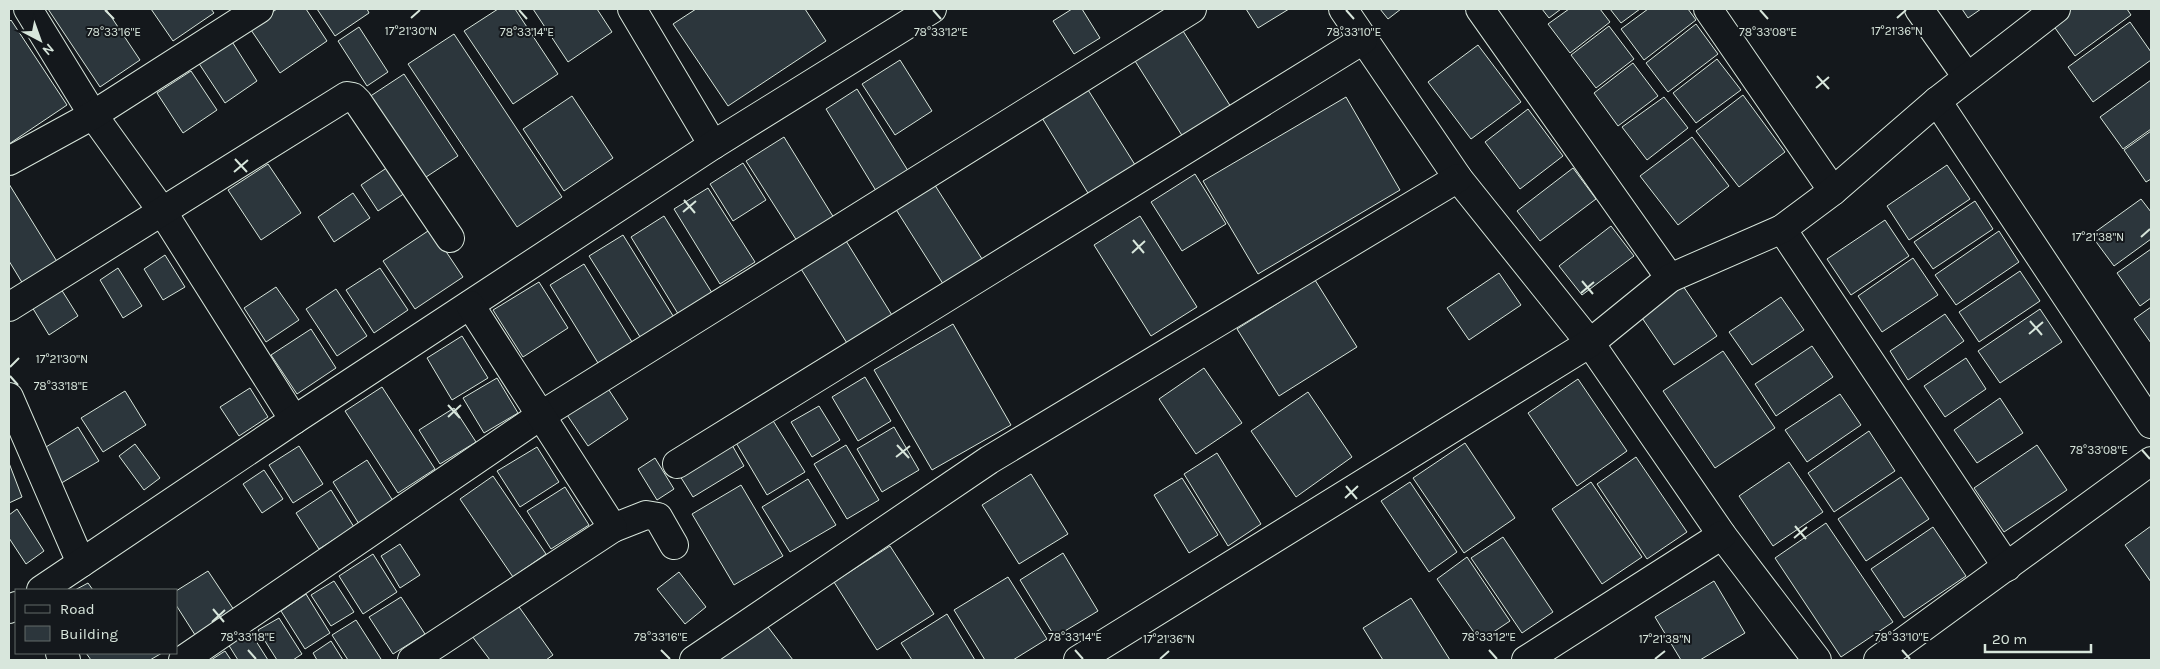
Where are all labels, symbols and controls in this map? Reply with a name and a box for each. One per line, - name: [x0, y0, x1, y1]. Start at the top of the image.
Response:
- north arrow: [15, 15, 65, 65]
- text: 17°21'30"N: [385, 24, 437, 38]
- text: 17°21'36"N: [1871, 24, 1923, 38]
- text: 78°33'16"E: [87, 25, 141, 39]
- text: 78°33'14"E: [500, 25, 554, 39]
- text: 78°33'12"E: [914, 25, 968, 39]
- text: 78°33'10"E: [1327, 25, 1381, 39]
- text: 78°33'08"E: [1739, 25, 1797, 39]
- text: N: [39, 40, 58, 59]
- text: 17°21'38"N: [2072, 230, 2124, 244]
- text: 17°21'30"N: [36, 352, 88, 366]
- text: 78°33'18"E: [34, 379, 88, 393]
- text: 78°33'08"E: [2070, 443, 2128, 457]
- legend: [15, 589, 178, 654]
- text: Road: [60, 600, 95, 618]
- scale bar: [1985, 622, 2091, 654]
- text: Building: [60, 625, 118, 643]
- text: 78°33'18"E: [221, 630, 275, 644]
- text: 78°33'16"E: [634, 630, 688, 644]
- text: 78°33'14"E: [1048, 630, 1102, 644]
- text: 78°33'12"E: [1462, 630, 1516, 644]
- text: 78°33'10"E: [1875, 630, 1929, 644]
- text: 20 m: [1992, 630, 2027, 648]
- text: 17°21'36"N: [1143, 632, 1195, 646]
- text: 17°21'38"N: [1639, 632, 1691, 646]

